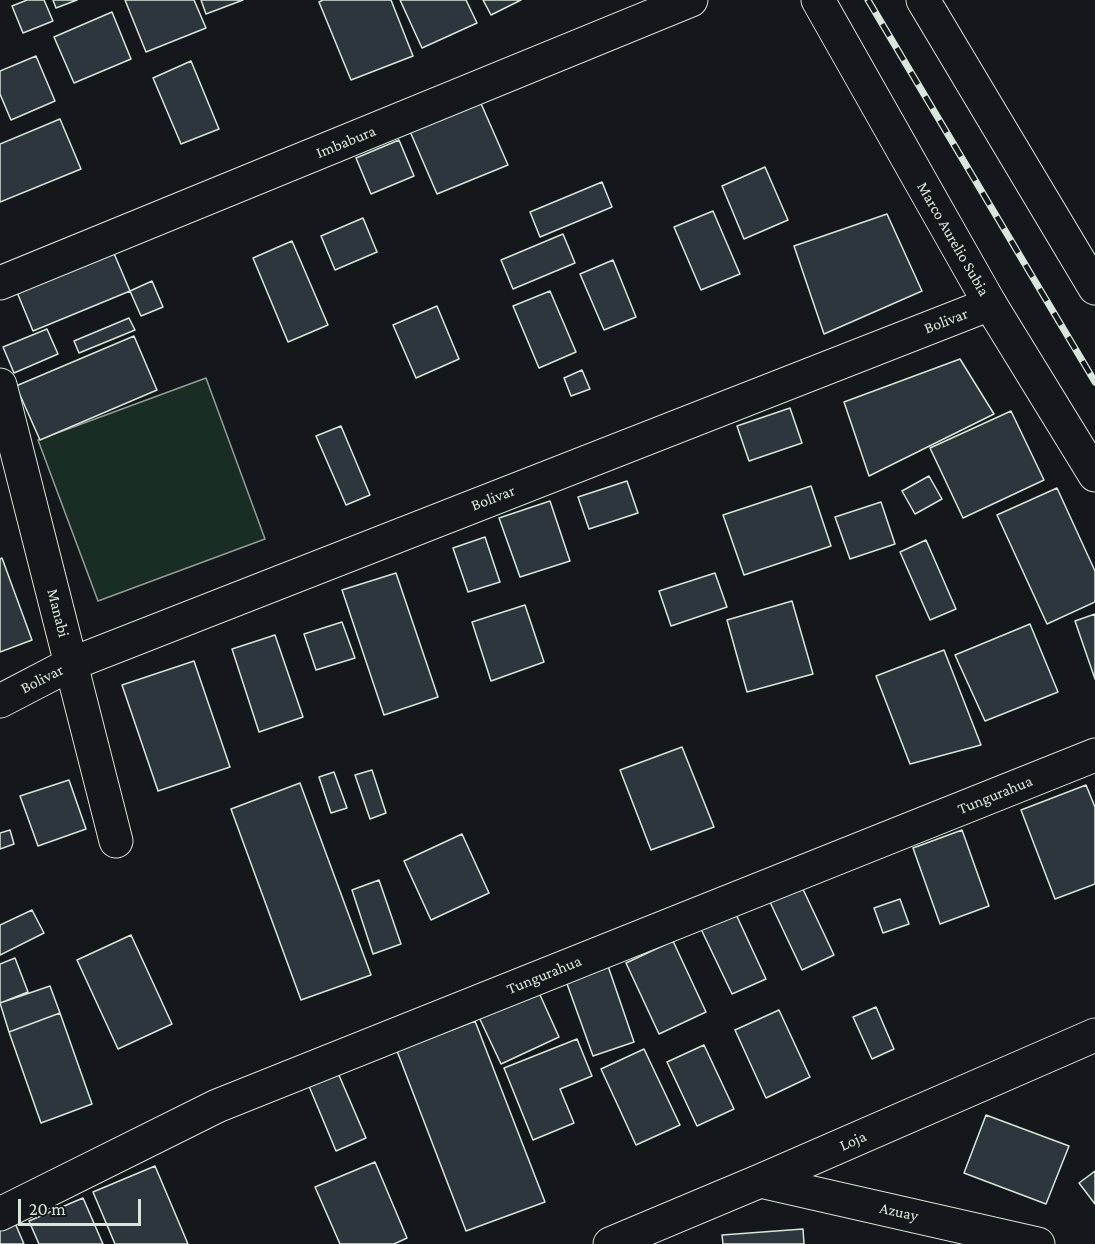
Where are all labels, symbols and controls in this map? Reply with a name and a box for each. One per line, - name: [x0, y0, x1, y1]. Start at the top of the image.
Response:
- street label: Imbabura: [313, 121, 379, 163]
- street label: Marco Aurelio Subia: [913, 179, 993, 299]
- street label: Bolivar: [921, 304, 971, 338]
- street label: Bolivar: [468, 481, 518, 515]
- street label: Manabi: [43, 587, 73, 639]
- street label: Bolivar: [17, 660, 67, 698]
- street label: Tungurahua: [955, 771, 1035, 819]
- street label: Tungurahua: [504, 951, 584, 999]
- street label: Loja: [837, 1127, 869, 1155]
- scale bar: [21, 1187, 144, 1225]
- street label: Azuay: [878, 1198, 920, 1226]
- text: 20 m: [29, 1199, 66, 1219]

